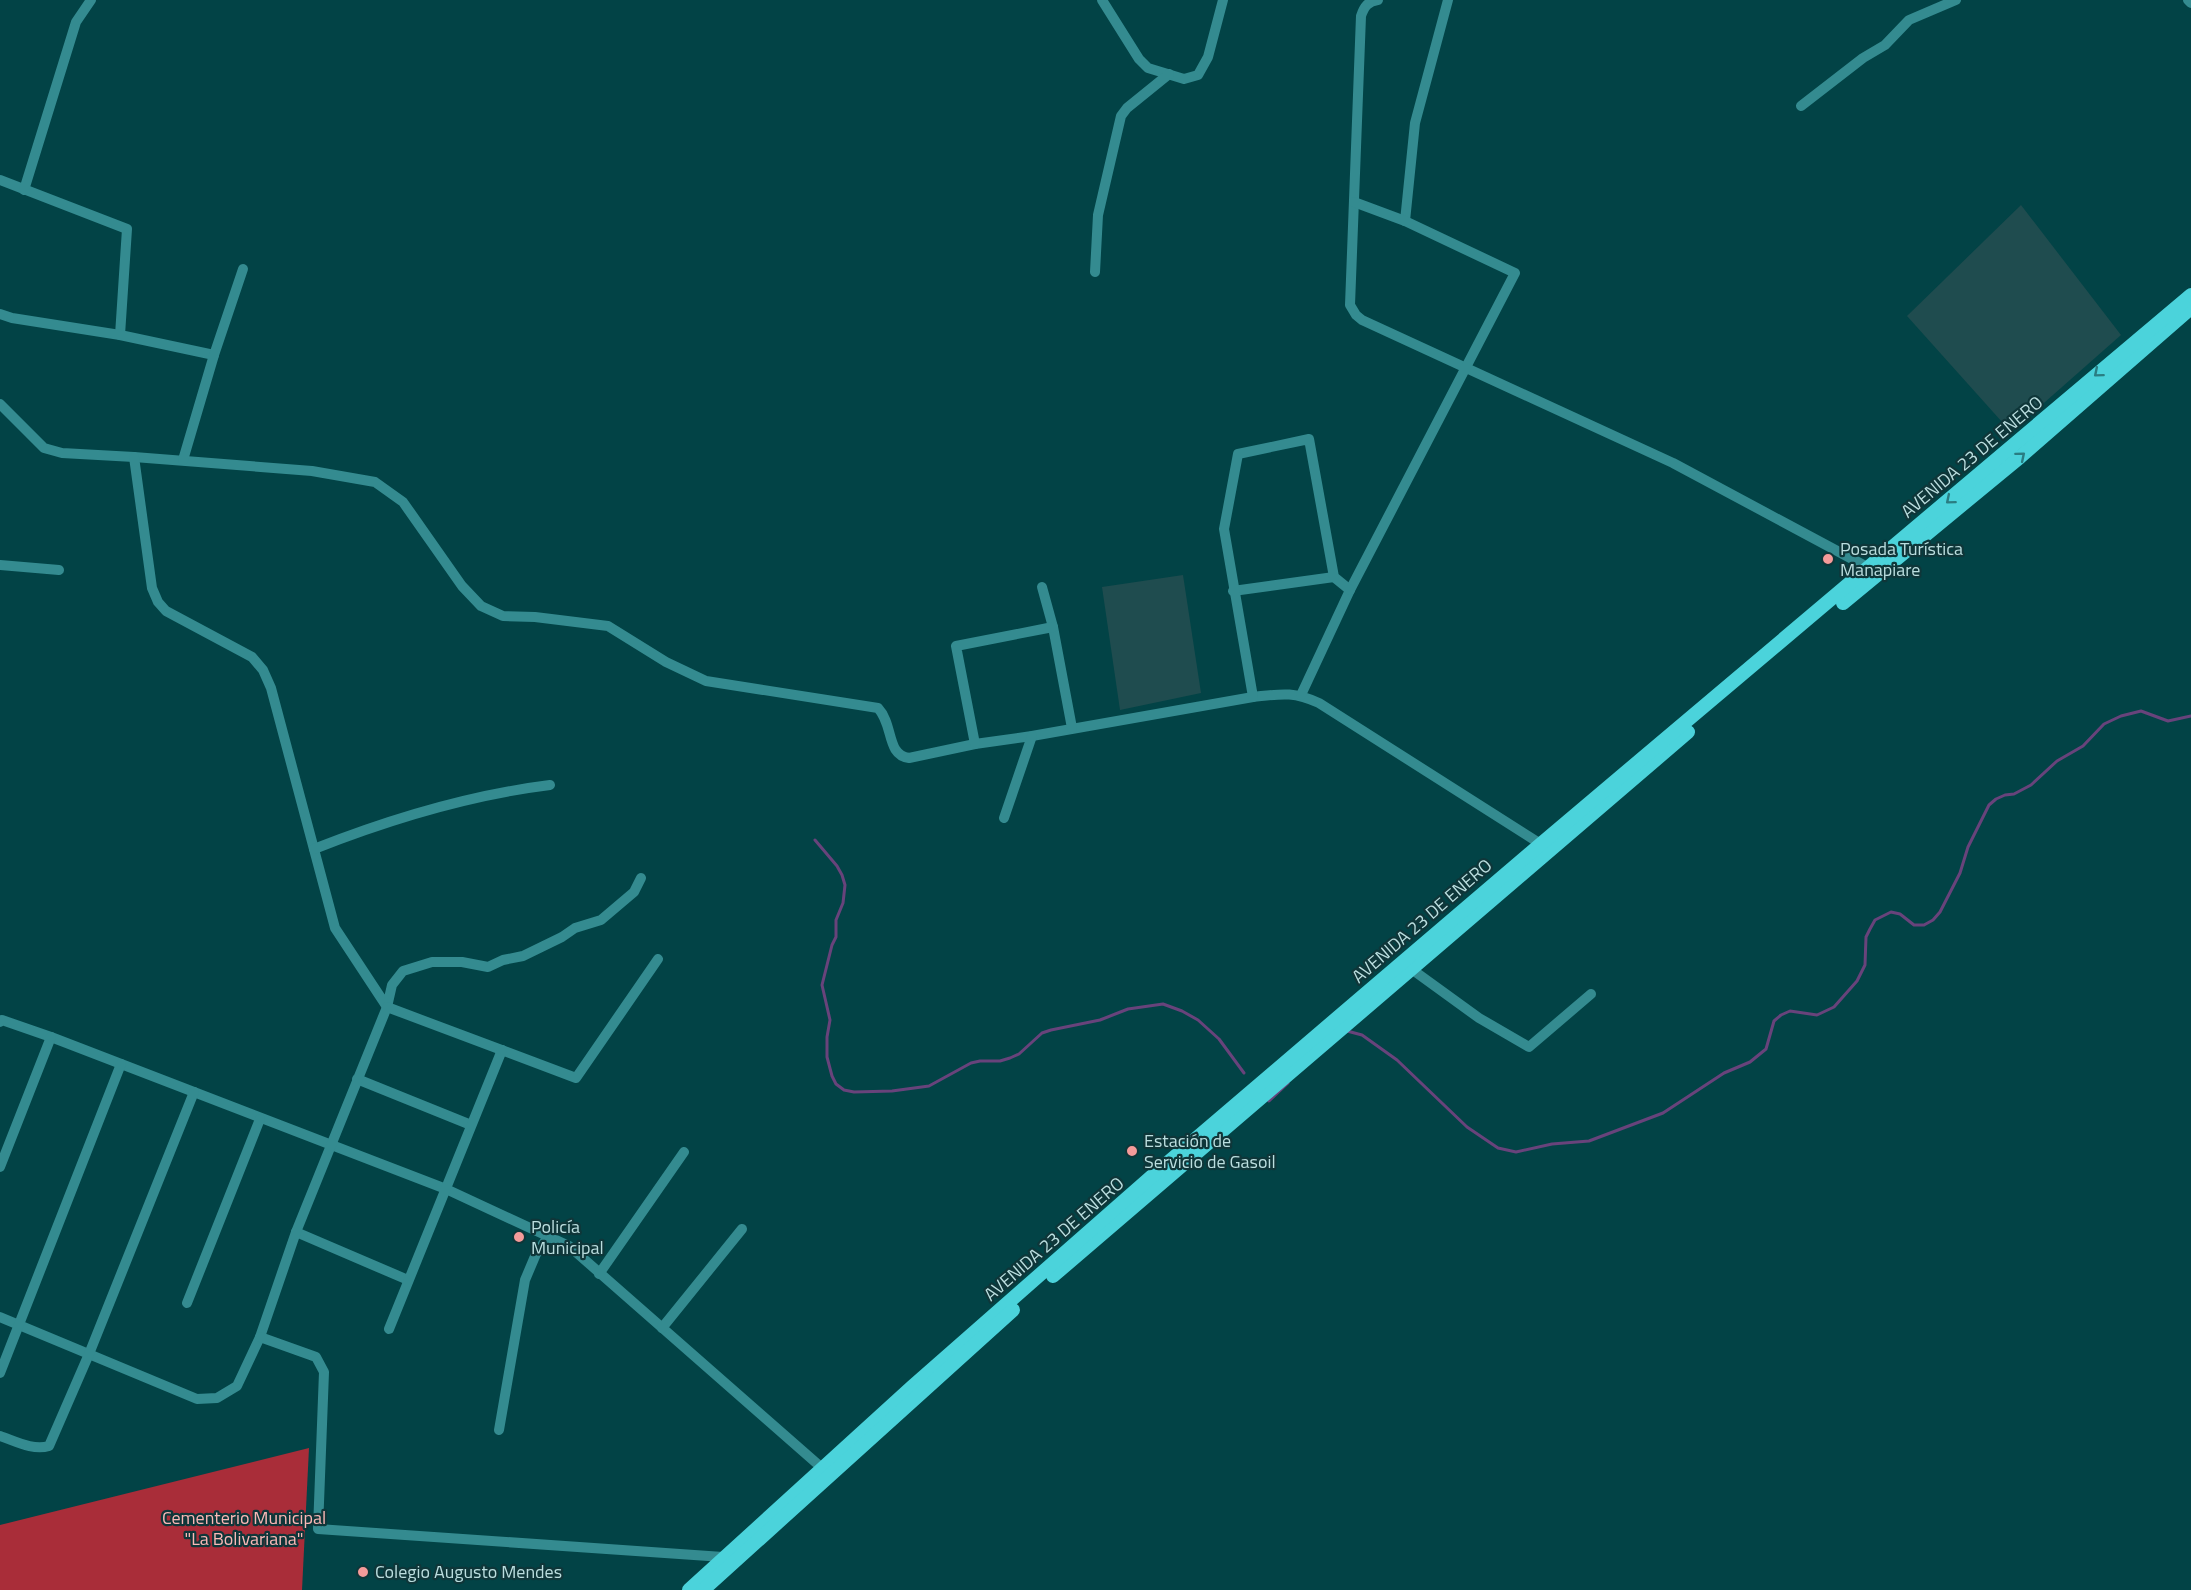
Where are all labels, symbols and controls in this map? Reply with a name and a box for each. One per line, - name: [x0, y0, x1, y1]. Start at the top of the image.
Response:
- one-way arrow: [2094, 366, 2105, 377]
- street label: AVENIDA 23 DE ENERO: [1895, 389, 2049, 524]
- one-way arrow: [2014, 453, 2025, 464]
- one-way arrow: [1946, 492, 1957, 503]
- place label: Posada Turística Manapiare: [1840, 535, 1963, 583]
- marker: Posada Turística Manapiare: [1821, 552, 1835, 566]
- street label: AVENIDA 23 DE ENERO: [1346, 852, 1498, 989]
- place label: Estación de Servicio de Gasoil: [1144, 1127, 1276, 1175]
- marker: Estación de Servicio de Gasoil: [1125, 1144, 1139, 1158]
- street label: AVENIDA 23 DE ENERO: [978, 1170, 1130, 1307]
- place label: Policía Municipal: [531, 1213, 604, 1261]
- marker: Policía Municipal: [512, 1230, 526, 1244]
- park label: Cementerio Municipal "La Bolivariana": [162, 1504, 326, 1552]
- place label: Colegio Augusto Mendes: [375, 1558, 562, 1585]
- marker: Colegio Augusto Mendes: [356, 1565, 370, 1579]

